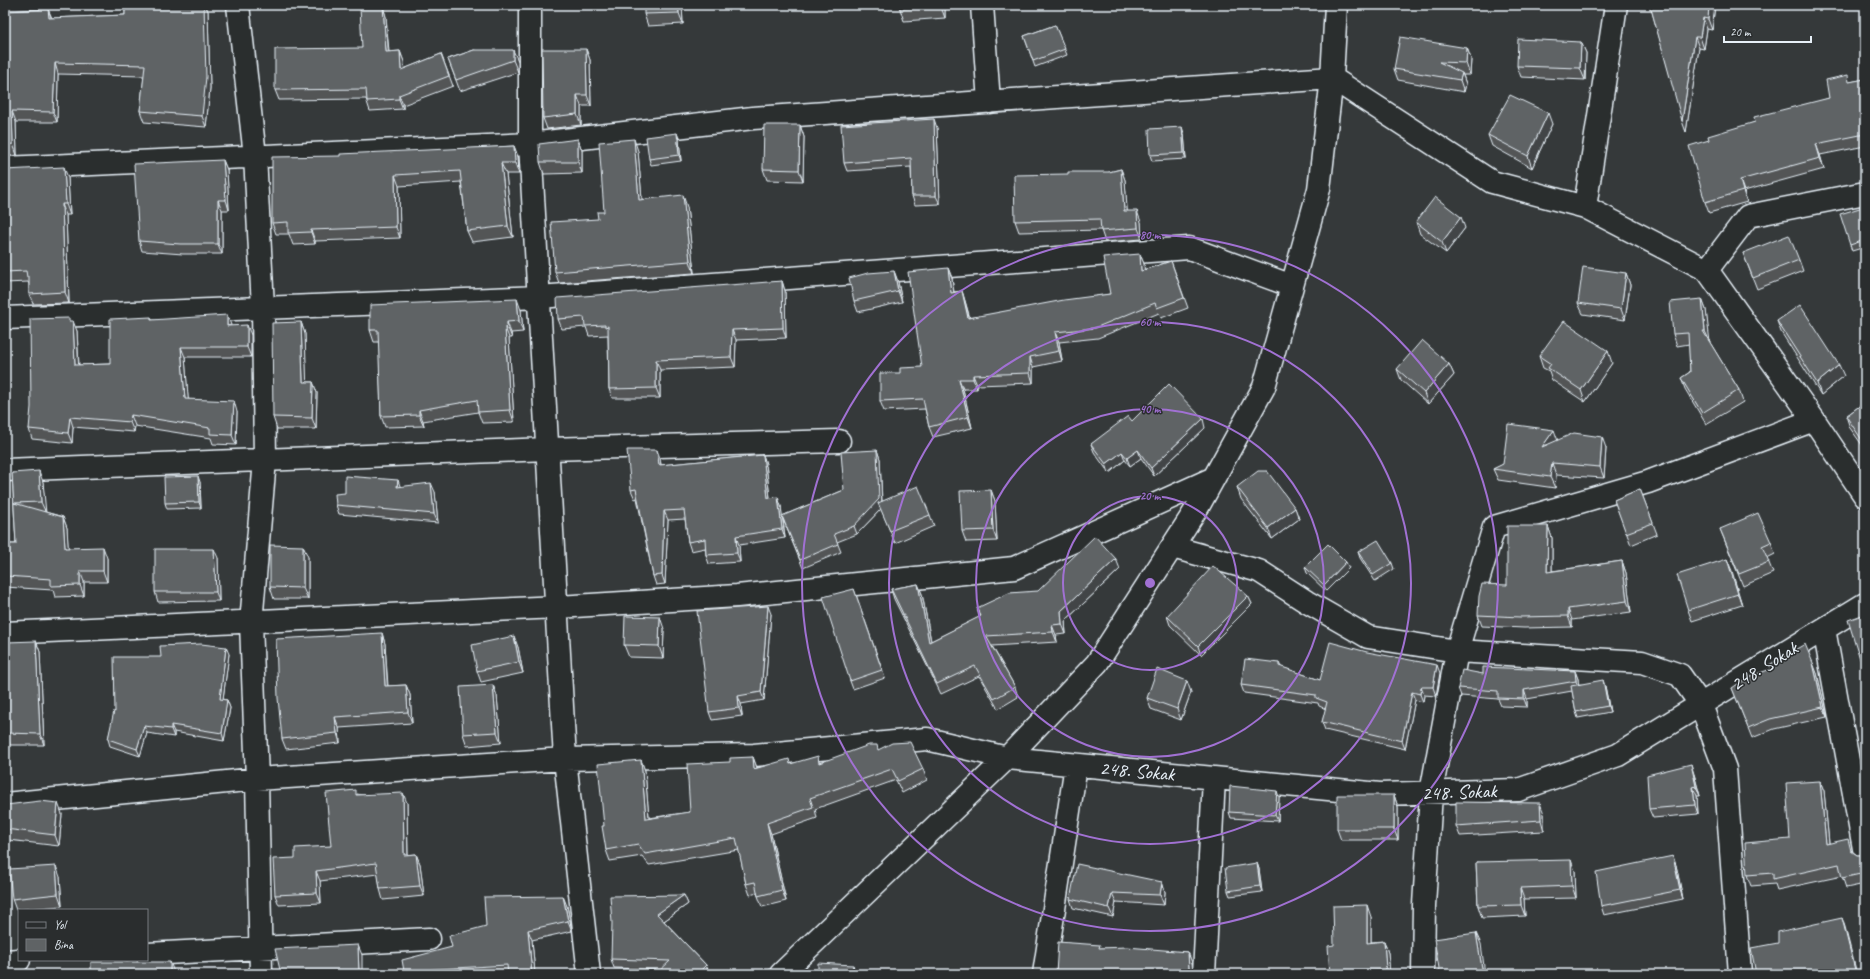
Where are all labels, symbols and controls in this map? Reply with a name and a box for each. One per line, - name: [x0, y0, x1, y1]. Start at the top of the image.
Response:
- scale bar: [1724, 18, 1811, 44]
- text: 20 m: [1730, 24, 1752, 40]
- text: 80 m: [1140, 227, 1161, 243]
- text: 60 m: [1140, 314, 1162, 330]
- text: 40 m: [1140, 401, 1161, 417]
- text: 20 m: [1140, 488, 1161, 504]
- centre of rings: [1143, 576, 1157, 590]
- street label: 248. Sokak: [1726, 635, 1804, 696]
- street label: 248. Sokak: [1099, 755, 1177, 787]
- street label: 248. Sokak: [1421, 778, 1499, 806]
- legend: [18, 909, 148, 961]
- text: Yol: [54, 917, 68, 933]
- text: Bina: [54, 937, 74, 953]

